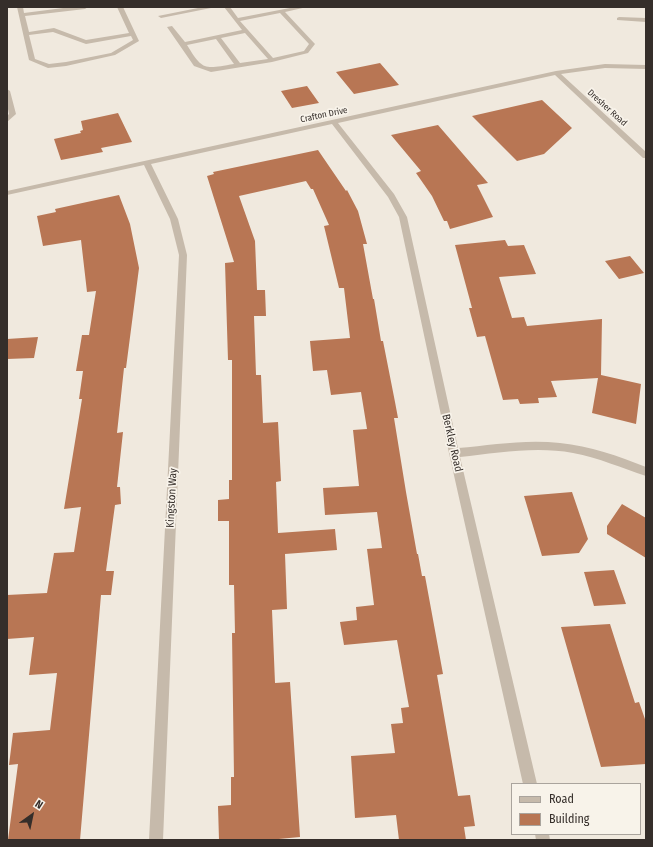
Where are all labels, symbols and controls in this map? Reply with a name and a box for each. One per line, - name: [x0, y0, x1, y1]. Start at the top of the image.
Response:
- street label: Dresher Road: [585, 87, 629, 129]
- street label: Crafton Drive: [299, 105, 349, 125]
- street label: Berkley Road: [439, 413, 465, 473]
- street label: Kingston Way: [164, 468, 180, 528]
- legend: [511, 783, 641, 835]
- text: Road: [549, 792, 574, 806]
- north arrow: [12, 795, 52, 835]
- text: N: [33, 797, 45, 812]
- text: Building: [549, 812, 589, 826]

